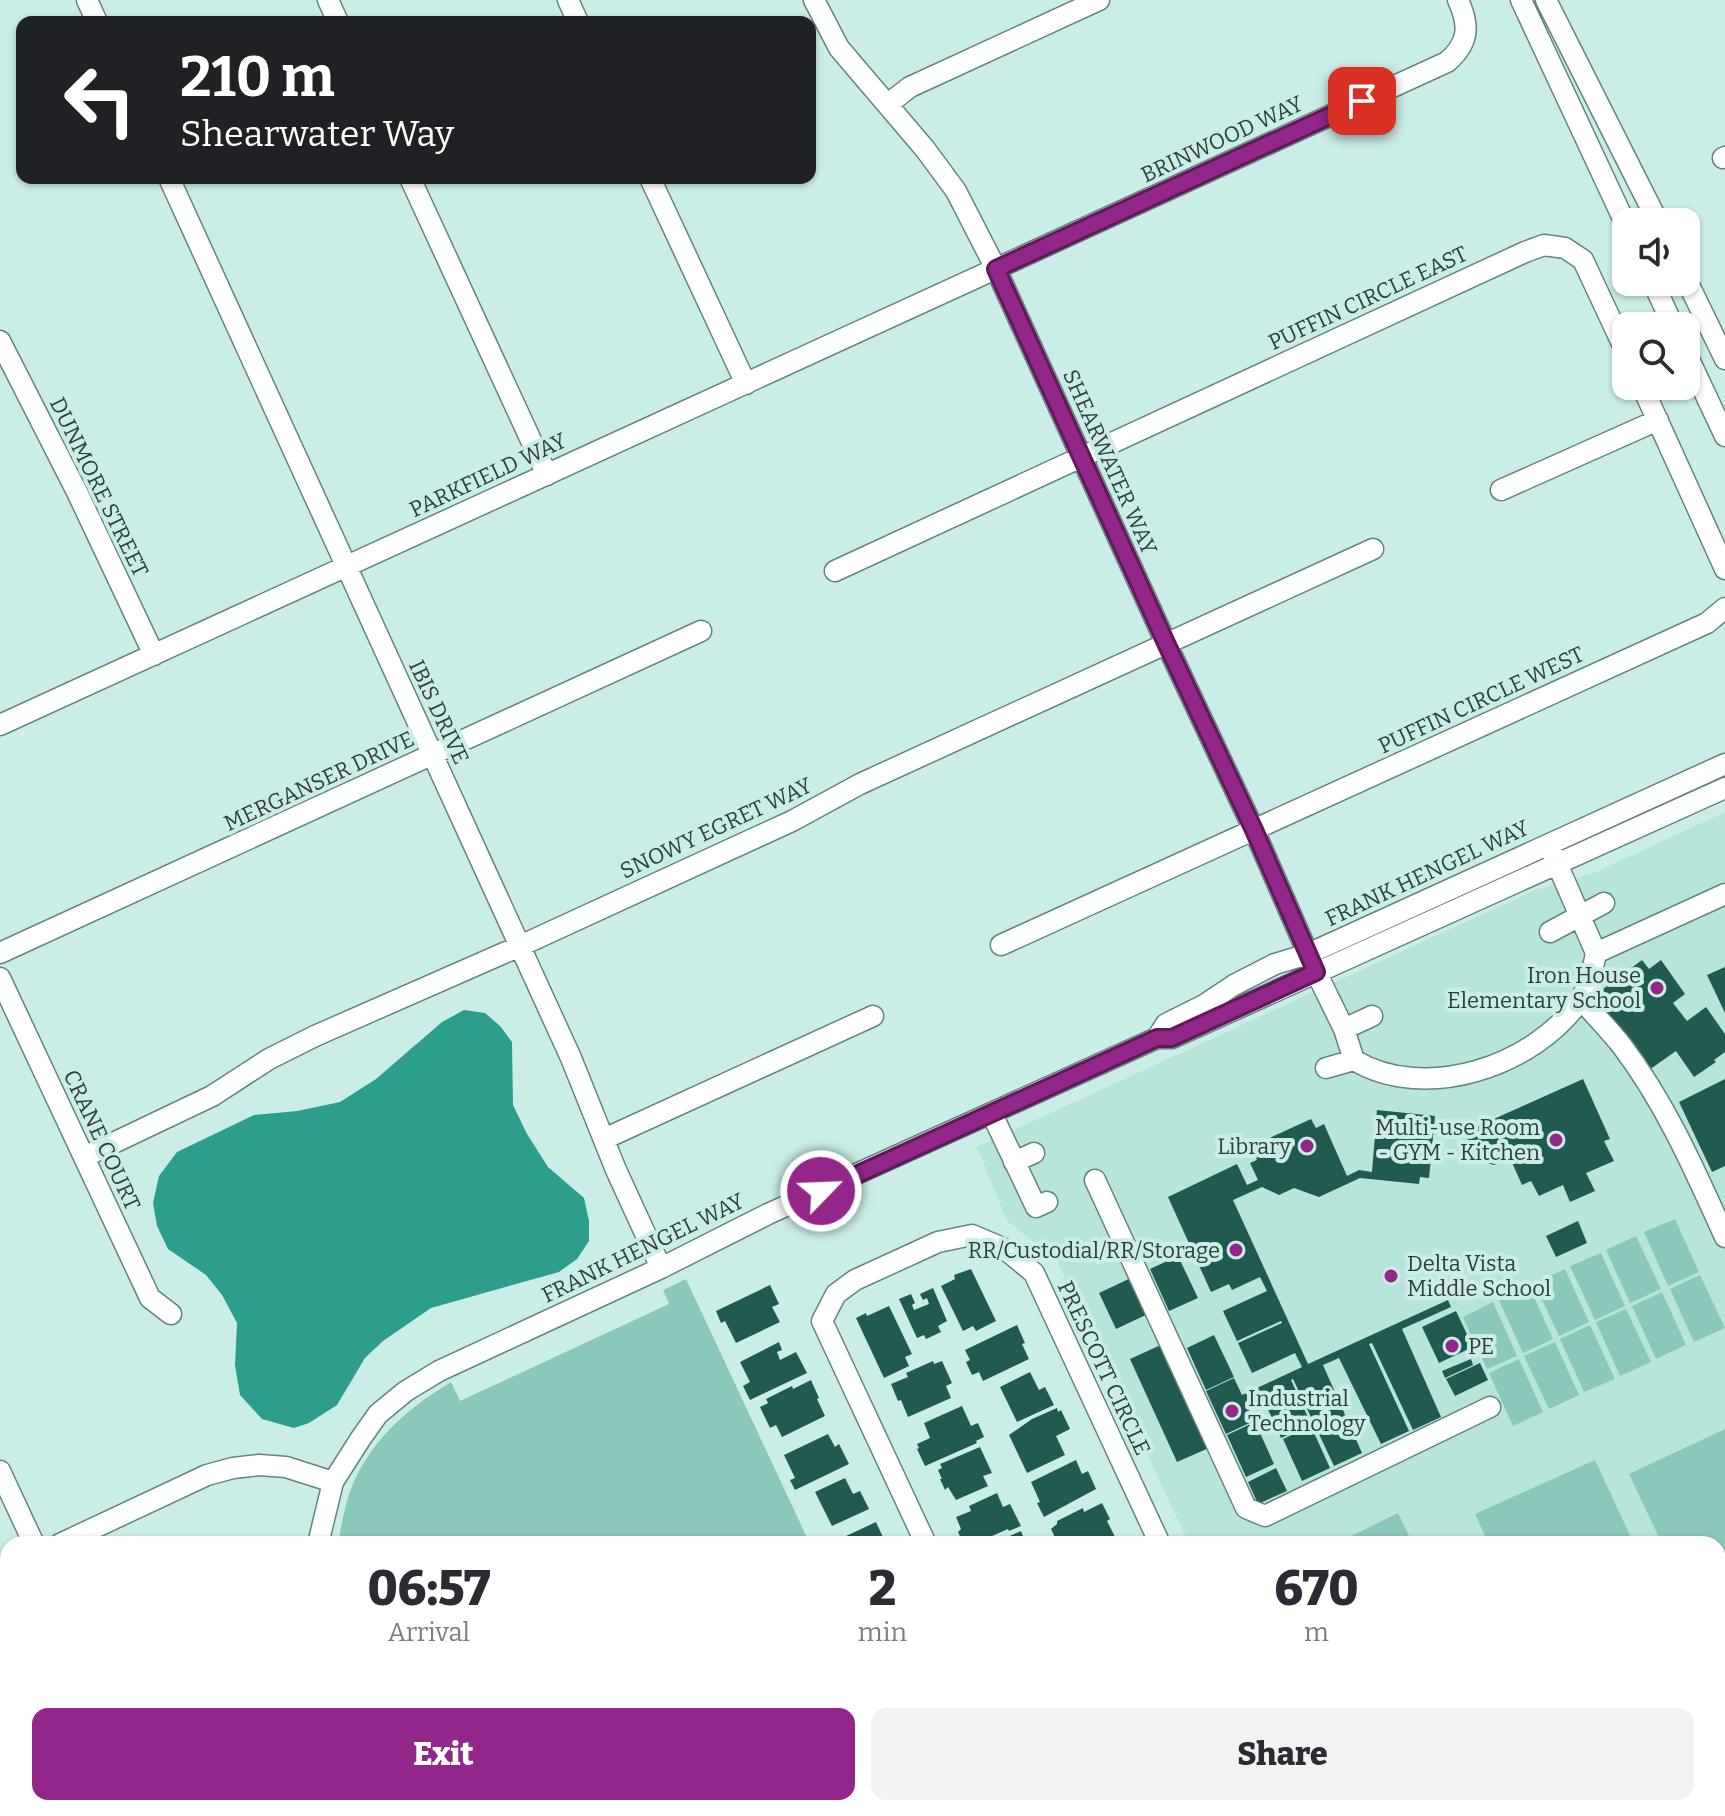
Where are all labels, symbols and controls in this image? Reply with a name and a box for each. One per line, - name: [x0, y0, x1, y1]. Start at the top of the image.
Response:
- text: 210 m: [180, 44, 335, 111]
- icon: left: [48, 48, 152, 152]
- pin: [1328, 67, 1396, 135]
- icon: arrive: [1340, 79, 1384, 123]
- street label: BRINWOOD WAY: [1137, 89, 1308, 188]
- text: Shearwater Way: [180, 112, 454, 156]
- map controls: [1612, 208, 1700, 400]
- button: sound: [1612, 208, 1700, 296]
- street label: PUFFIN CIRCLE EAST: [1264, 240, 1472, 356]
- button: search: [1612, 312, 1700, 400]
- street label: SHEARWATER WAY: [1057, 365, 1163, 560]
- street label: DUNMORE STREET: [44, 393, 154, 581]
- street label: PARKFIELD WAY: [405, 426, 572, 523]
- street label: PUFFIN CIRCLE WEST: [1374, 640, 1588, 760]
- street label: IBIS DRIVE: [403, 656, 475, 768]
- street label: MERGANSER DRIVE: [220, 725, 418, 837]
- street label: SNOWY EGRET WAY: [616, 771, 817, 884]
- street label: FRANK HENGEL WAY: [1321, 814, 1534, 932]
- place label: Iron House Elementary School: [1447, 962, 1641, 1014]
- marker: Iron House Elementary School: [1648, 979, 1666, 997]
- street label: CRANE COURT: [58, 1065, 146, 1215]
- place label: Multi-use Room - GYM - Kitchen: [1375, 1114, 1540, 1166]
- marker: Multi-use Room - GYM - Kitchen: [1547, 1131, 1565, 1149]
- place label: Library: [1217, 1133, 1291, 1160]
- marker: Library: [1298, 1137, 1316, 1155]
- position arrow: [779, 1149, 863, 1233]
- street label: FRANK HENGEL WAY: [537, 1187, 749, 1309]
- place label: RR/Custodial/RR/Storage: [968, 1237, 1220, 1264]
- marker: RR/Custodial/RR/Storage: [1227, 1241, 1245, 1259]
- place label: Delta Vista Middle School: [1407, 1250, 1551, 1302]
- marker: Delta Vista Middle School: [1382, 1267, 1400, 1285]
- street label: PRESCOTT CIRCLE: [1052, 1277, 1156, 1459]
- place label: PE: [1468, 1333, 1494, 1360]
- marker: PE: [1443, 1337, 1461, 1355]
- place label: Industrial Technology: [1248, 1385, 1366, 1437]
- marker: Industrial Technology: [1223, 1402, 1241, 1420]
- text: 06:57: [368, 1560, 490, 1618]
- text: 2: [869, 1560, 896, 1618]
- text: 670: [1274, 1560, 1358, 1618]
- text: Arrival: [388, 1617, 470, 1648]
- text: min: [858, 1617, 907, 1648]
- text: m: [1304, 1617, 1329, 1648]
- button: Exit: [32, 1708, 855, 1800]
- button: Share: [871, 1708, 1694, 1800]

